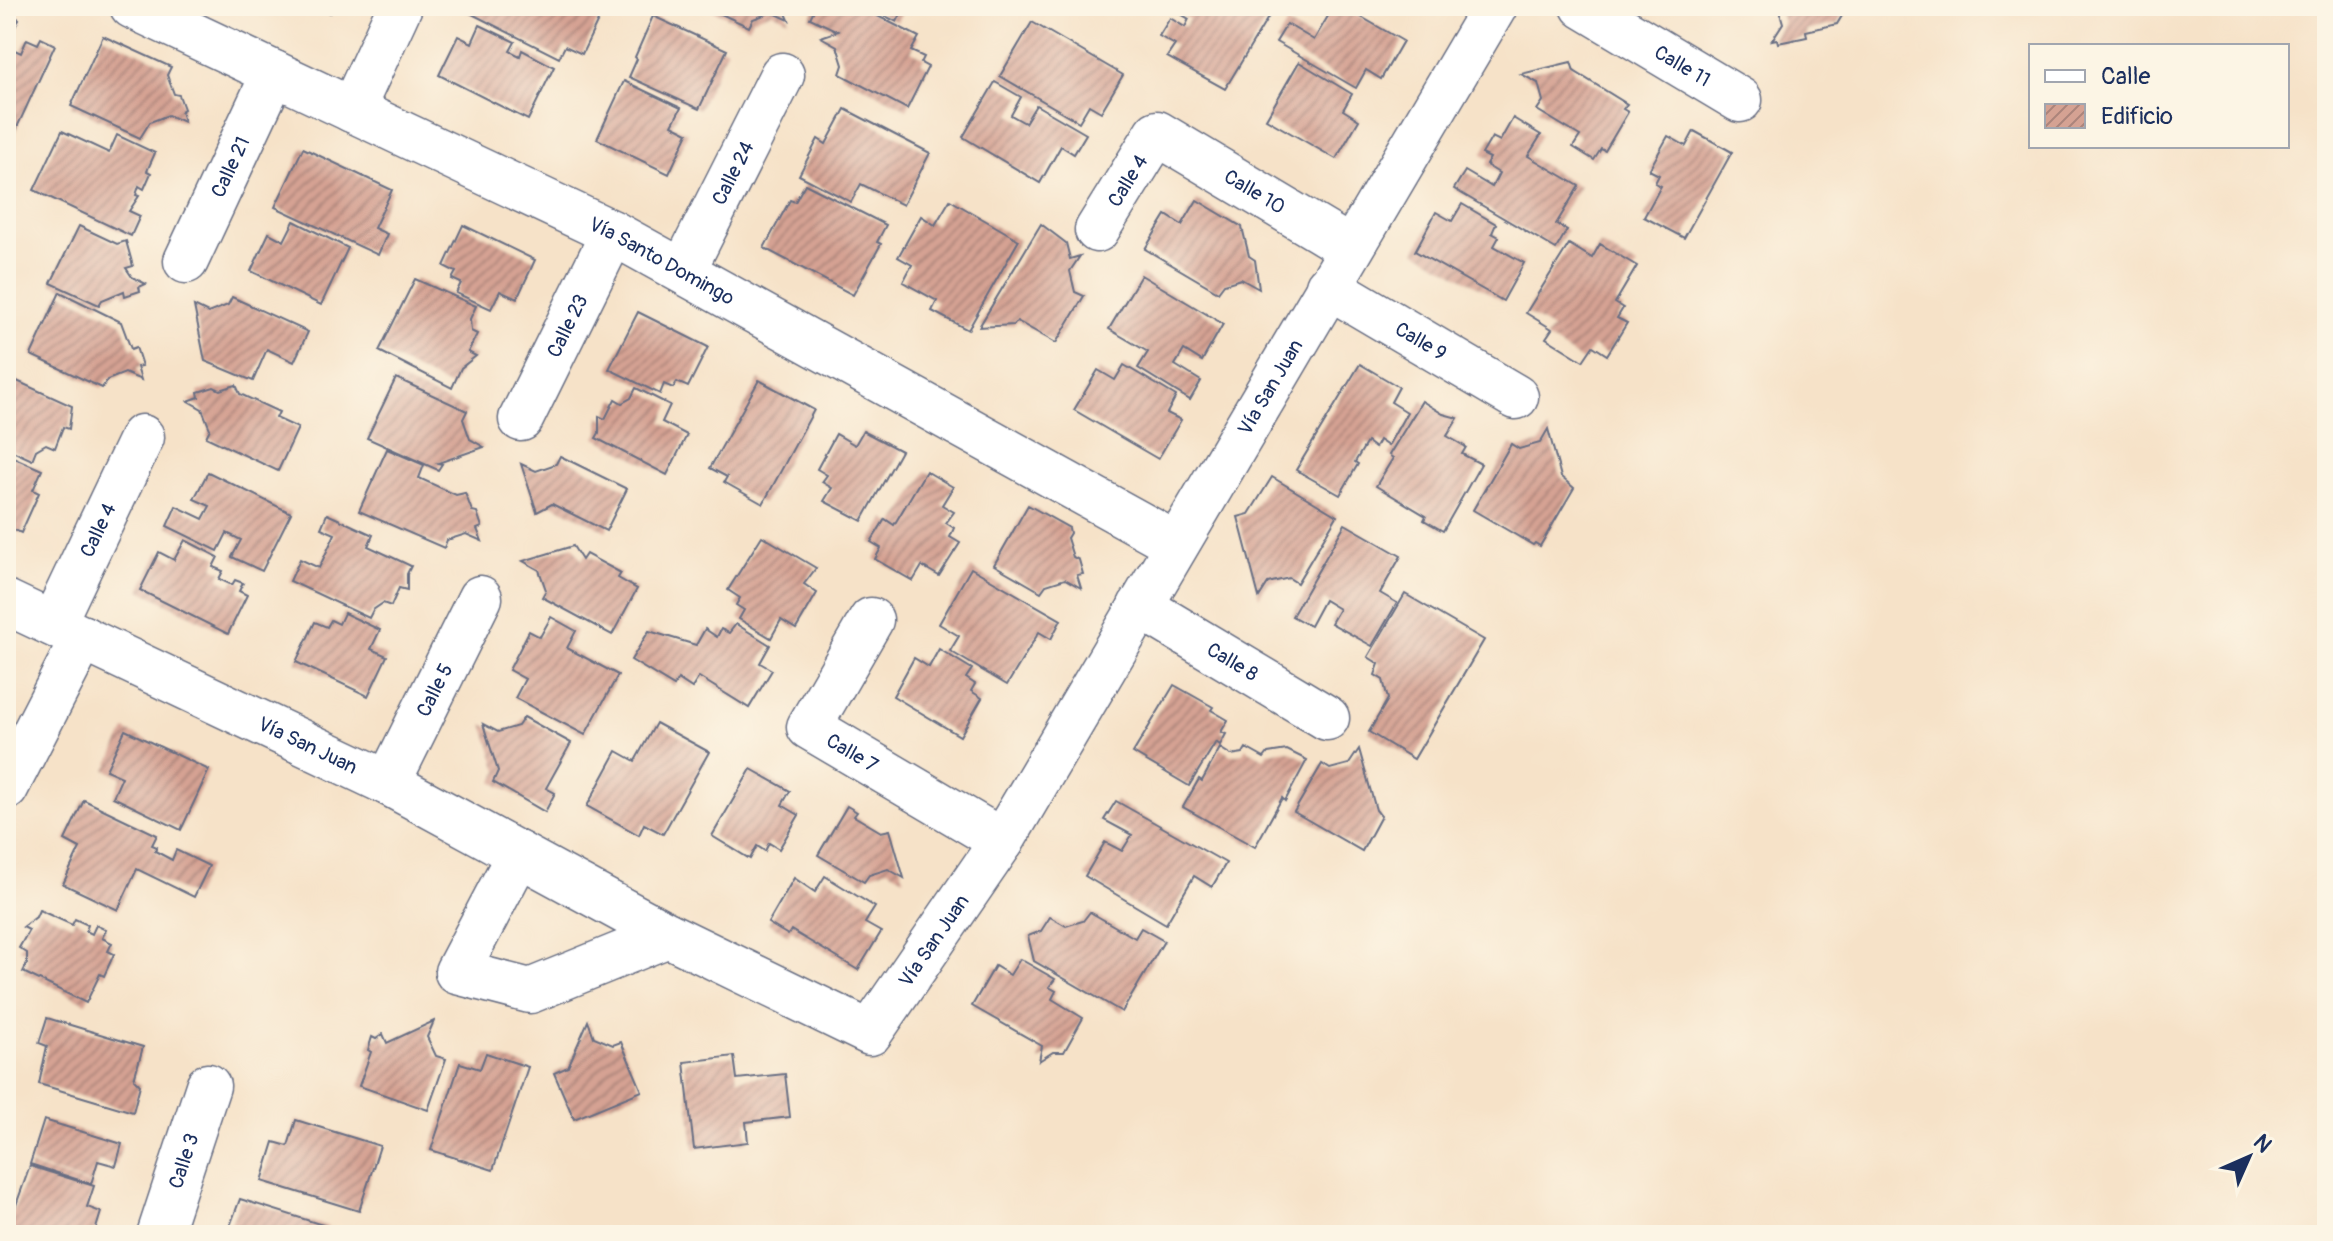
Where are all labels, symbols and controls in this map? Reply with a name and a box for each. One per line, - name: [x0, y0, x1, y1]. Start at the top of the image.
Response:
- street label: Calle 11: [1650, 40, 1715, 92]
- legend: [2029, 44, 2289, 148]
- text: Calle: [2101, 62, 2150, 91]
- text: Edificio: [2101, 102, 2173, 131]
- street label: Calle 21: [206, 133, 256, 201]
- street label: Calle 24: [707, 137, 760, 209]
- street label: Calle 4: [1102, 150, 1154, 212]
- street label: Calle 10: [1219, 164, 1290, 220]
- street label: Vía Santo Domingo: [585, 212, 739, 311]
- street label: Calle 23: [541, 290, 594, 362]
- street label: Calle 9: [1390, 316, 1451, 366]
- street label: Vía San Juan: [1232, 335, 1308, 440]
- street label: Calle 4: [75, 499, 122, 561]
- street label: Calle 8: [1202, 637, 1263, 687]
- street label: Calle 5: [411, 659, 458, 721]
- street label: Vía San Juan: [254, 711, 361, 780]
- street label: Calle 7: [822, 728, 883, 778]
- street label: Vía San Juan: [893, 890, 975, 992]
- north arrow: [2209, 1117, 2289, 1197]
- text: N: [2247, 1128, 2278, 1159]
- street label: Calle 3: [163, 1130, 205, 1192]

